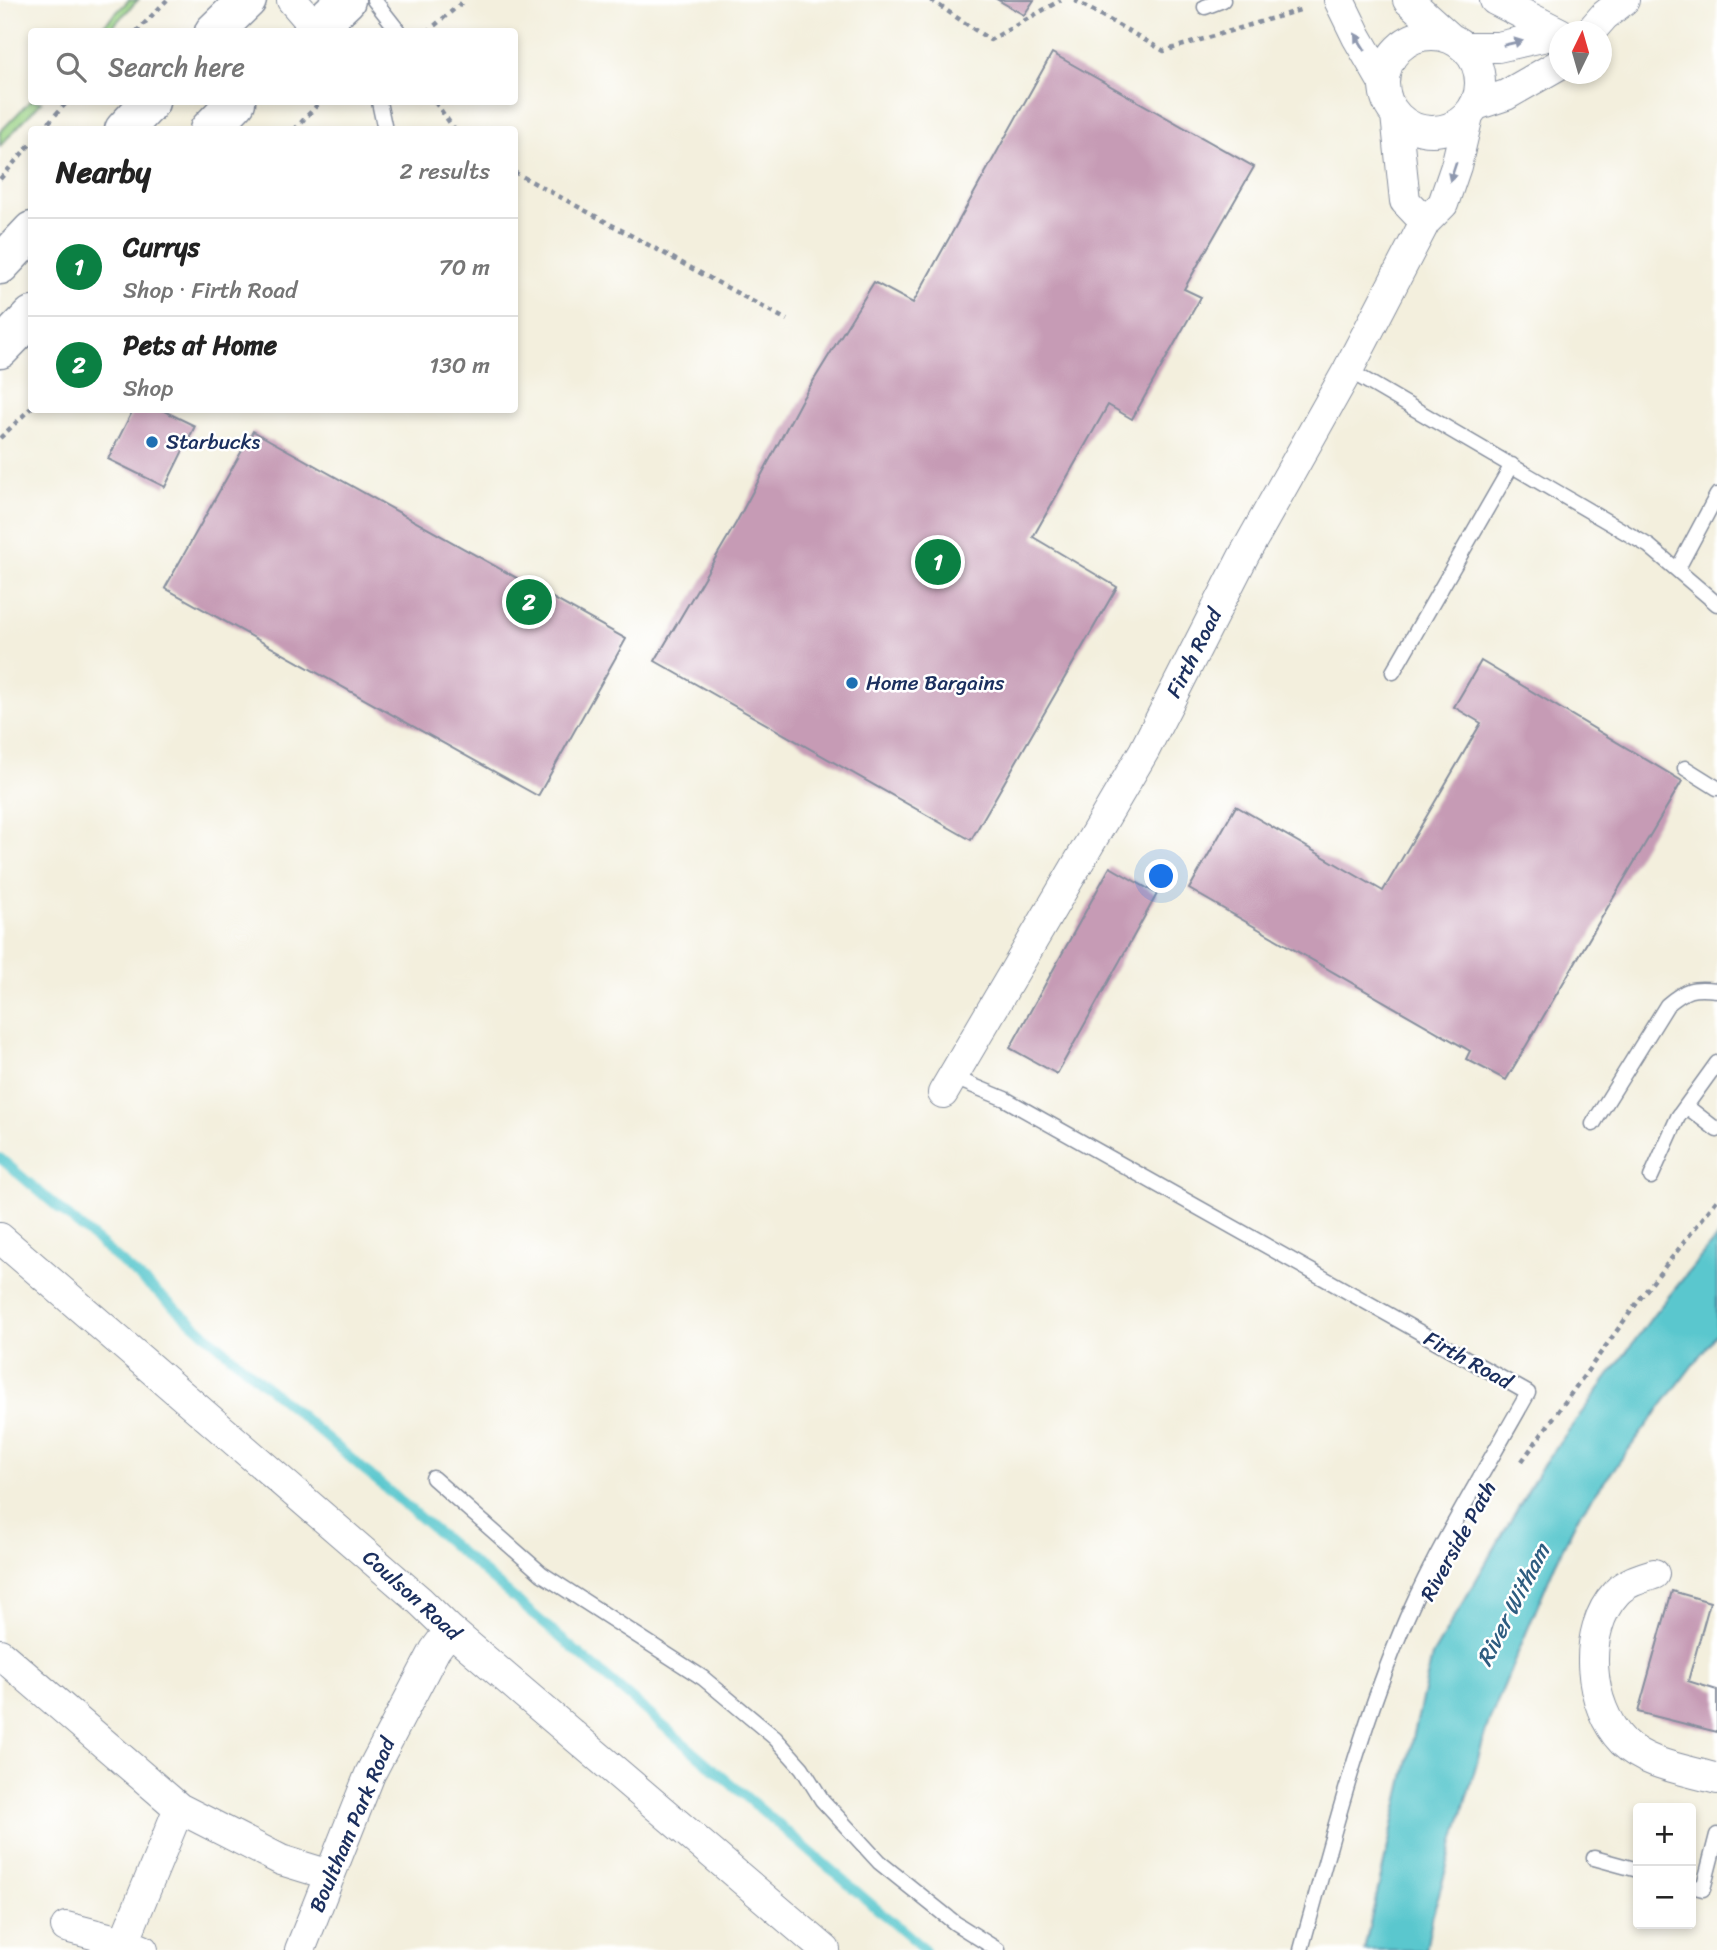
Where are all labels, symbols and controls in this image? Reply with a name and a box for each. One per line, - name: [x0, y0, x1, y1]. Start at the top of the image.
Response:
- north arrow: [1549, 21, 1612, 84]
- search box: [28, 28, 518, 105]
- one-way arrow: [1354, 32, 1367, 51]
- one-way arrow: [1502, 37, 1524, 48]
- text: Search here: [108, 44, 245, 90]
- icon: search: [52, 48, 90, 86]
- text: Nearby: [56, 145, 151, 199]
- text: 2 results: [399, 151, 490, 192]
- one-way arrow: [1448, 162, 1458, 183]
- text: Currys: [123, 224, 200, 270]
- text: 1: [74, 247, 84, 288]
- text: 70 m: [439, 247, 490, 288]
- text: Shop · Firth Road: [123, 270, 297, 311]
- text: Pets at Home: [123, 322, 277, 368]
- text: 2: [72, 345, 86, 386]
- text: 130 m: [429, 345, 490, 386]
- text: Shop: [123, 368, 173, 409]
- place label: Starbucks: [166, 423, 261, 461]
- marker: Starbucks: [144, 434, 160, 450]
- pin: 1: [915, 536, 961, 588]
- pin: 2: [506, 576, 552, 628]
- street label: Firth Road: [1155, 600, 1234, 705]
- place label: Home Bargains: [866, 664, 1005, 702]
- marker: Home Bargains: [844, 675, 860, 691]
- your location: [1144, 859, 1178, 893]
- street label: Firth Road: [1417, 1320, 1521, 1401]
- street label: Riverside Path: [1409, 1474, 1507, 1608]
- water label: River Witham: [1465, 1534, 1563, 1674]
- street label: Coulson Road: [354, 1540, 472, 1652]
- street label: Boultham Park Road: [298, 1730, 407, 1918]
- map controls: [1633, 1803, 1696, 1929]
- button: +: [1633, 1803, 1696, 1866]
- button: −: [1633, 1866, 1696, 1929]

